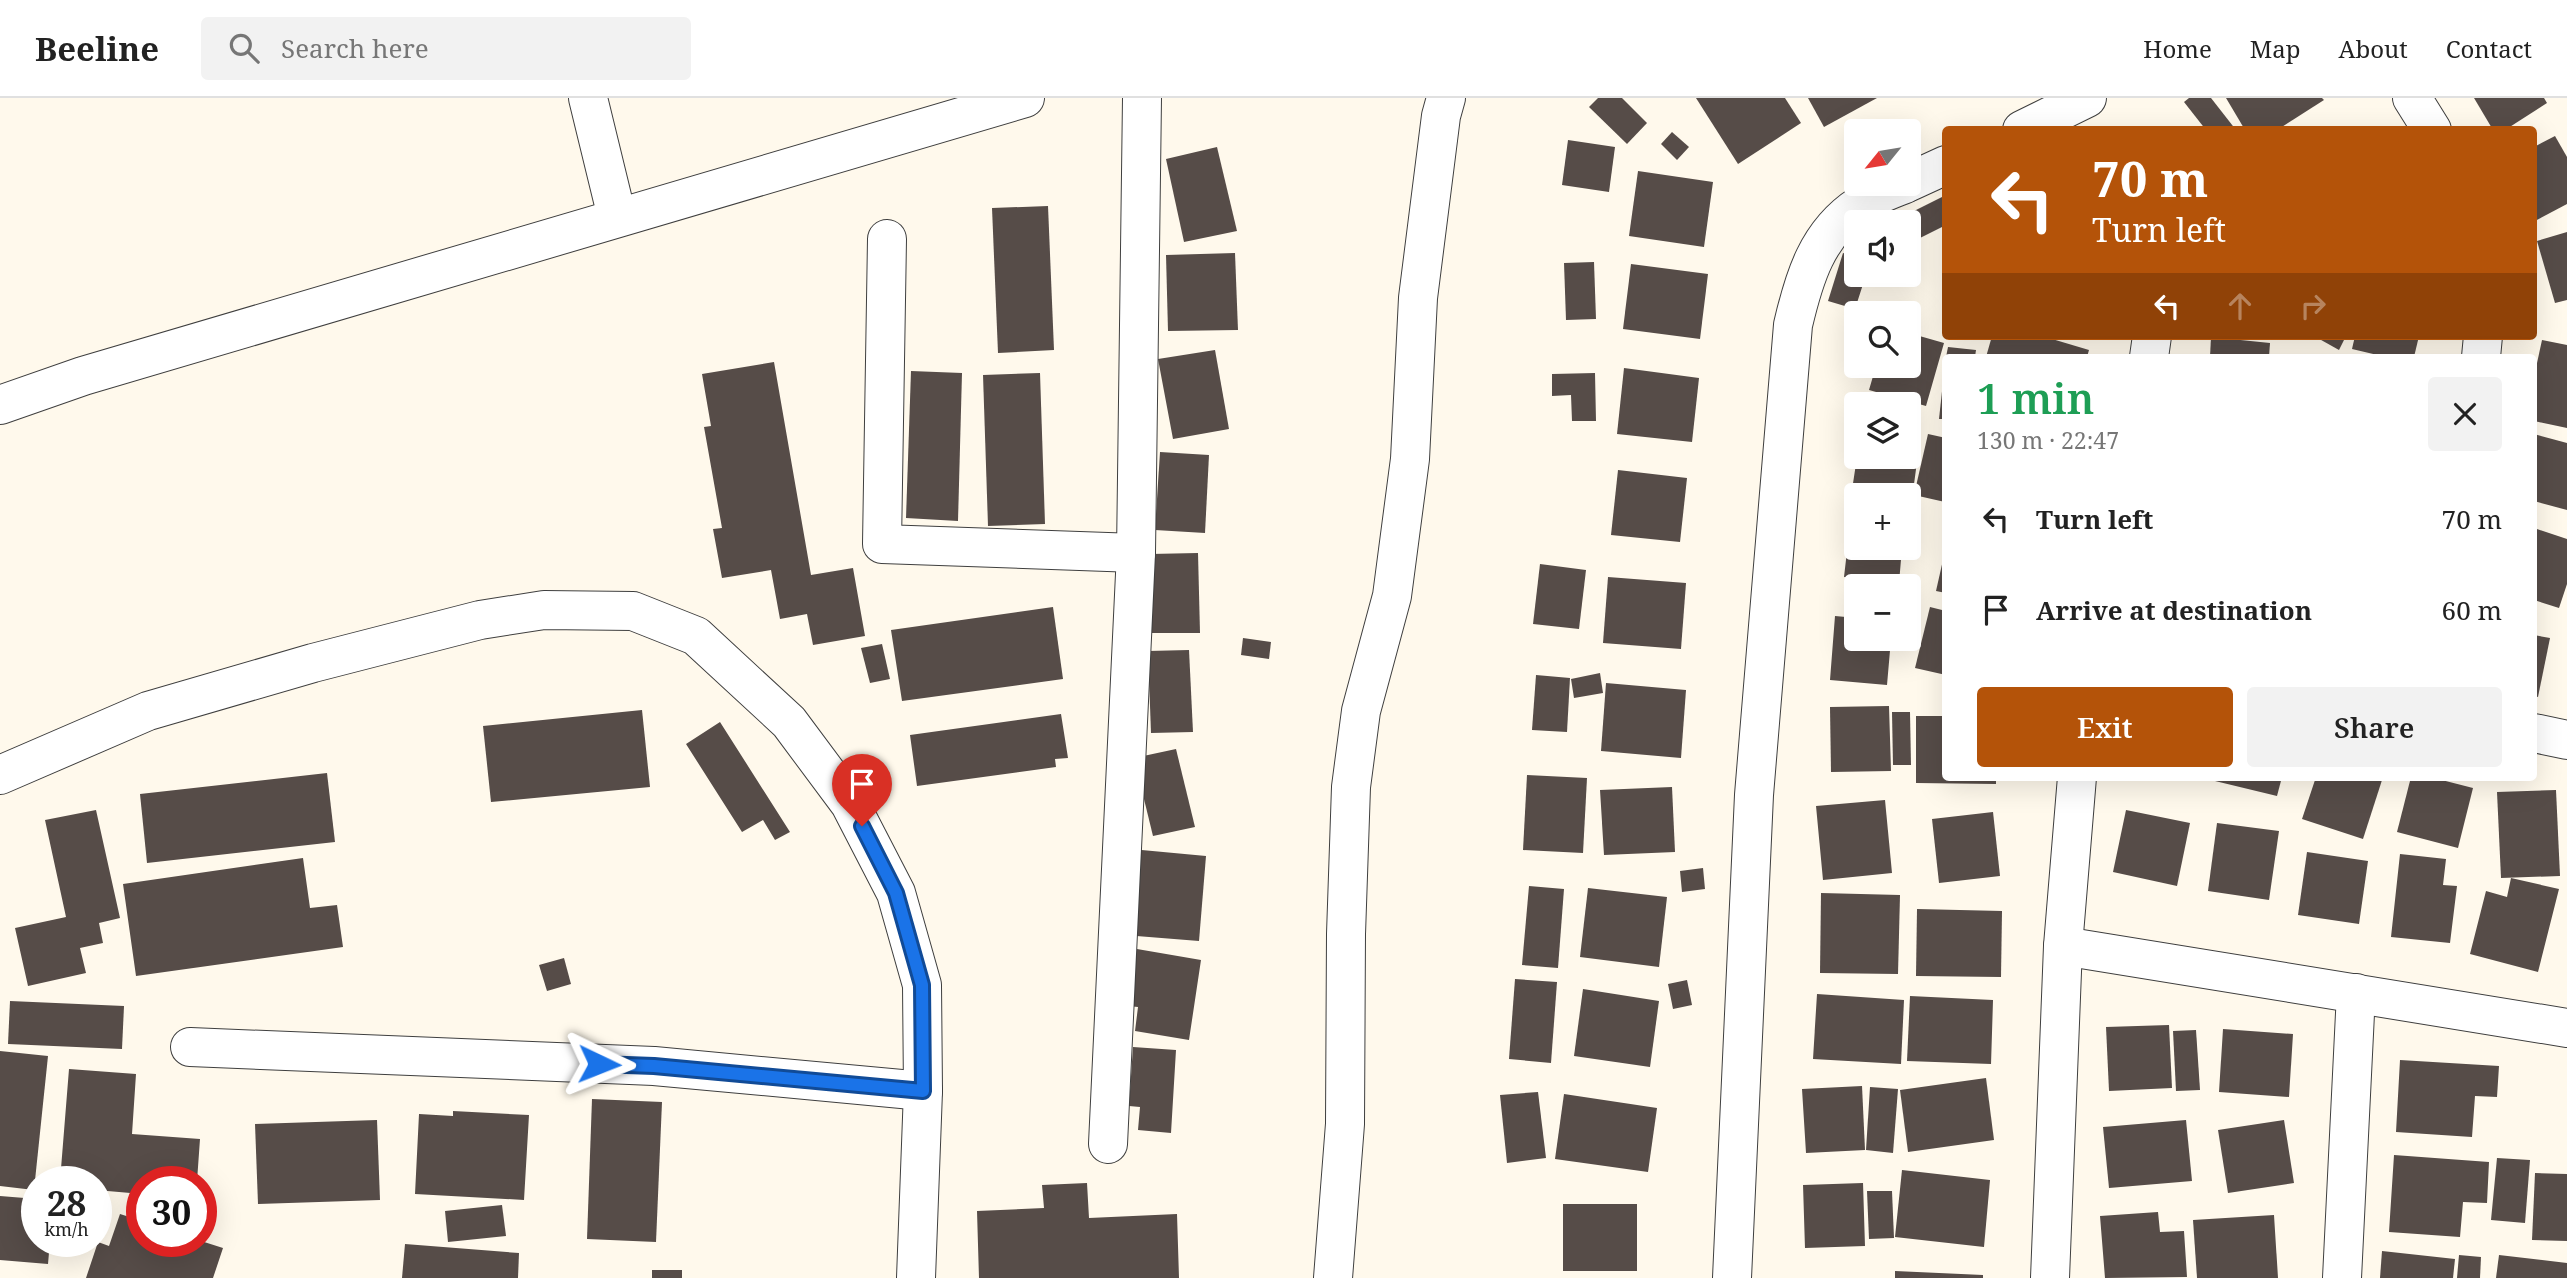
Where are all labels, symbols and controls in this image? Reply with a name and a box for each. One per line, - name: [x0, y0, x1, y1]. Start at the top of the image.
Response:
- search box: [201, 17, 691, 80]
- text: Beeline: [35, 26, 159, 71]
- icon: search: [225, 29, 263, 67]
- text: Search here: [281, 30, 429, 66]
- text: Home: [2143, 32, 2212, 65]
- text: Map: [2250, 32, 2301, 65]
- text: About: [2339, 32, 2408, 65]
- text: Contact: [2446, 32, 2532, 65]
- north arrow: [1844, 119, 1922, 196]
- map controls: [1844, 119, 1921, 651]
- text: 70 m: [2092, 145, 2208, 211]
- icon: left: [1977, 154, 2068, 245]
- text: Turn left: [2092, 208, 2226, 251]
- button: sound: [1844, 210, 1921, 287]
- icon: left: [2148, 287, 2186, 325]
- icon: ahead: [2221, 287, 2259, 325]
- icon: right: [2294, 287, 2332, 325]
- button: search: [1844, 301, 1921, 378]
- text: 1 min: [1977, 369, 2094, 426]
- button: close: [2428, 377, 2502, 451]
- button: layers: [1844, 392, 1921, 469]
- text: 130 m · 22:47: [1977, 424, 2119, 456]
- button: +: [1844, 483, 1921, 560]
- icon: left: [1977, 500, 2015, 538]
- text: Turn left: [2036, 501, 2153, 537]
- text: 70 m: [2442, 501, 2502, 537]
- button: −: [1844, 574, 1921, 651]
- icon: arrive: [1977, 591, 2015, 629]
- text: Arrive at destination: [2036, 592, 2312, 628]
- text: 60 m: [2442, 592, 2502, 628]
- button: Exit: [1977, 687, 2233, 767]
- button: Share: [2247, 687, 2502, 767]
- pin: [832, 754, 892, 826]
- icon: arrive: [843, 765, 881, 803]
- position arrow: [562, 1027, 636, 1101]
- speed limit sign: 30: [126, 1166, 217, 1257]
- text: 28: [47, 1179, 86, 1226]
- text: km/h: [44, 1217, 89, 1241]

